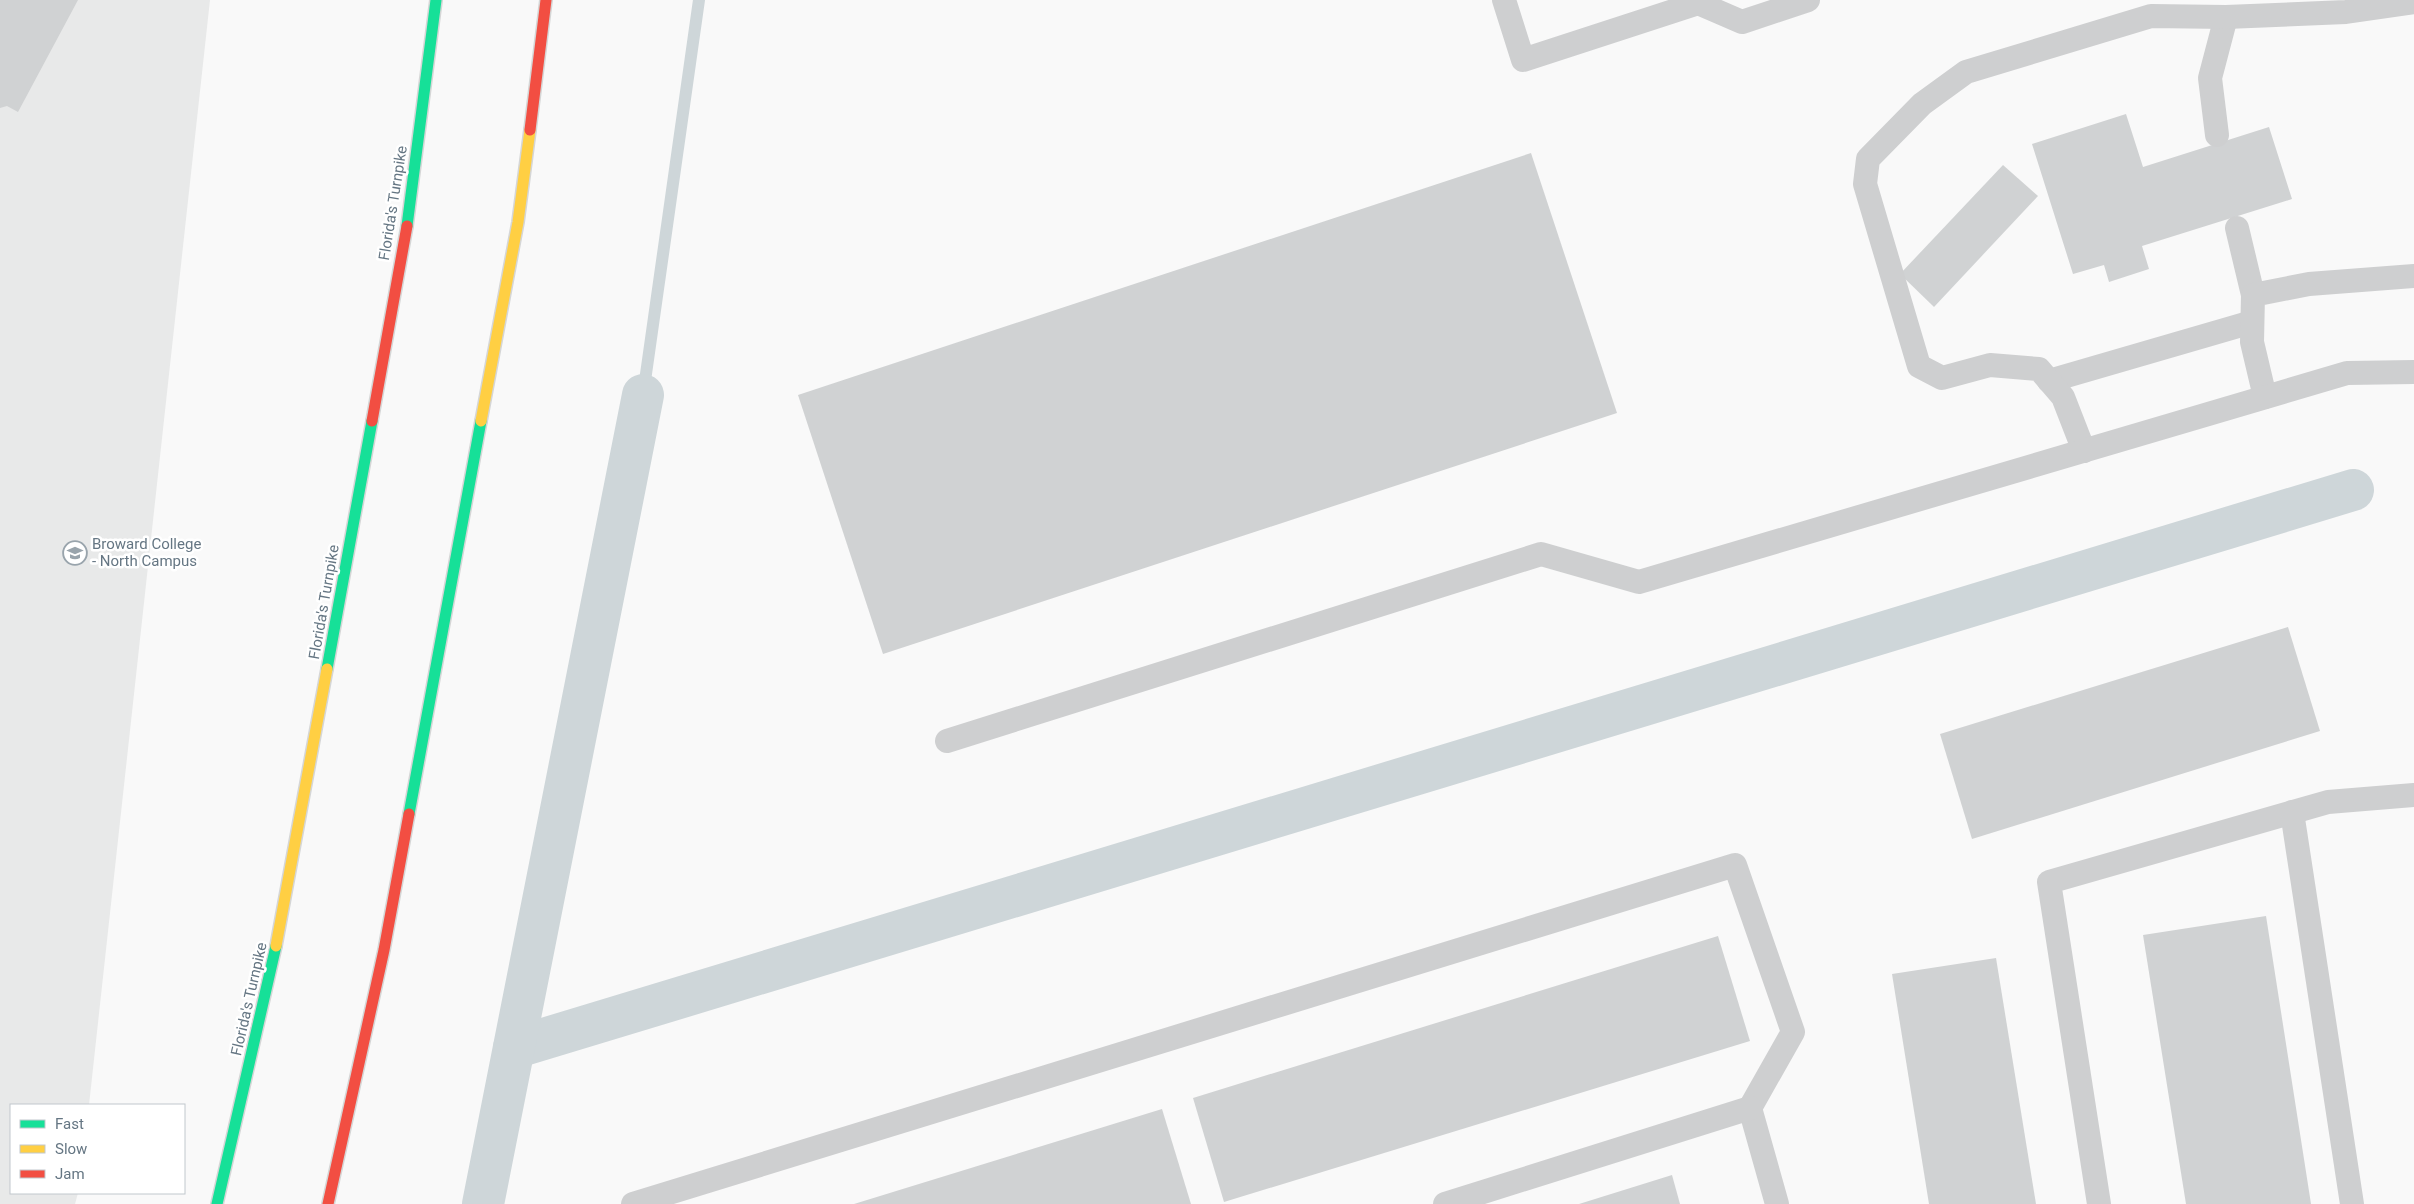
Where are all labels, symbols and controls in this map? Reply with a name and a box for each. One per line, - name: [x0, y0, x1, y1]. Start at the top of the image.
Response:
- street label: Florida's Turnpike: [375, 144, 411, 262]
- place label: Broward College - North Campus: [92, 535, 201, 570]
- school or university icon: Broward College - North Campus: [62, 540, 88, 566]
- street label: Florida's Turnpike: [305, 543, 343, 661]
- street label: Florida's Turnpike: [227, 940, 271, 1058]
- legend: [10, 1104, 185, 1194]
- text: Fast: [55, 1115, 84, 1133]
- text: Slow: [55, 1140, 87, 1158]
- text: Jam: [55, 1165, 85, 1183]

